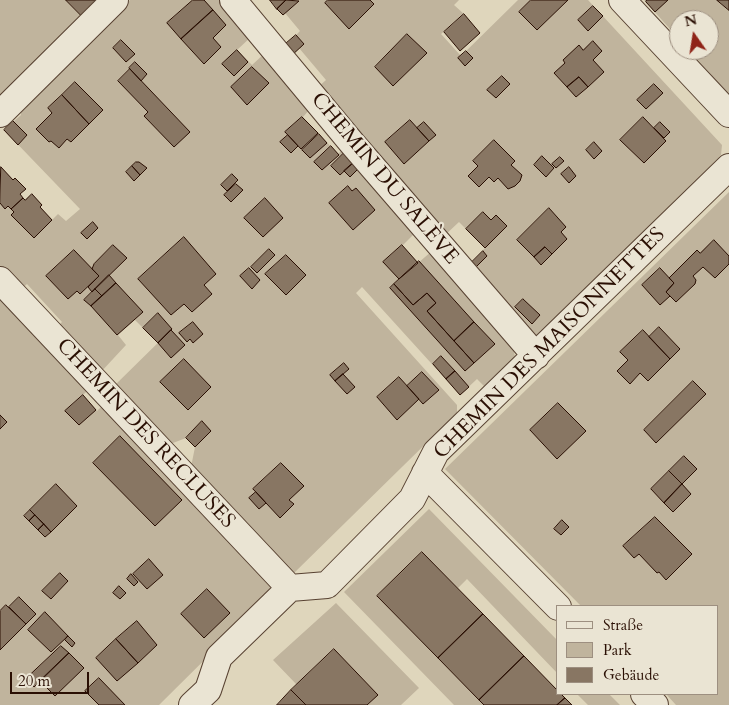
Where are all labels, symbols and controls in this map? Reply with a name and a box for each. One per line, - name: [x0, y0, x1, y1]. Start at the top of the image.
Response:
- north arrow: [669, 10, 719, 60]
- text: N: [683, 10, 699, 31]
- street label: CHEMIN DU SALÈVE: [305, 88, 463, 270]
- street label: CHEMIN DES MAISONNETTES: [429, 223, 671, 465]
- street label: CHEMIN DES RECLUSES: [50, 334, 240, 534]
- legend: [556, 605, 719, 695]
- text: Straße: [603, 615, 643, 635]
- text: Park: [603, 640, 632, 660]
- scale bar: [12, 662, 91, 694]
- text: Gebäude: [603, 665, 659, 685]
- text: 20 m: [18, 671, 50, 691]

